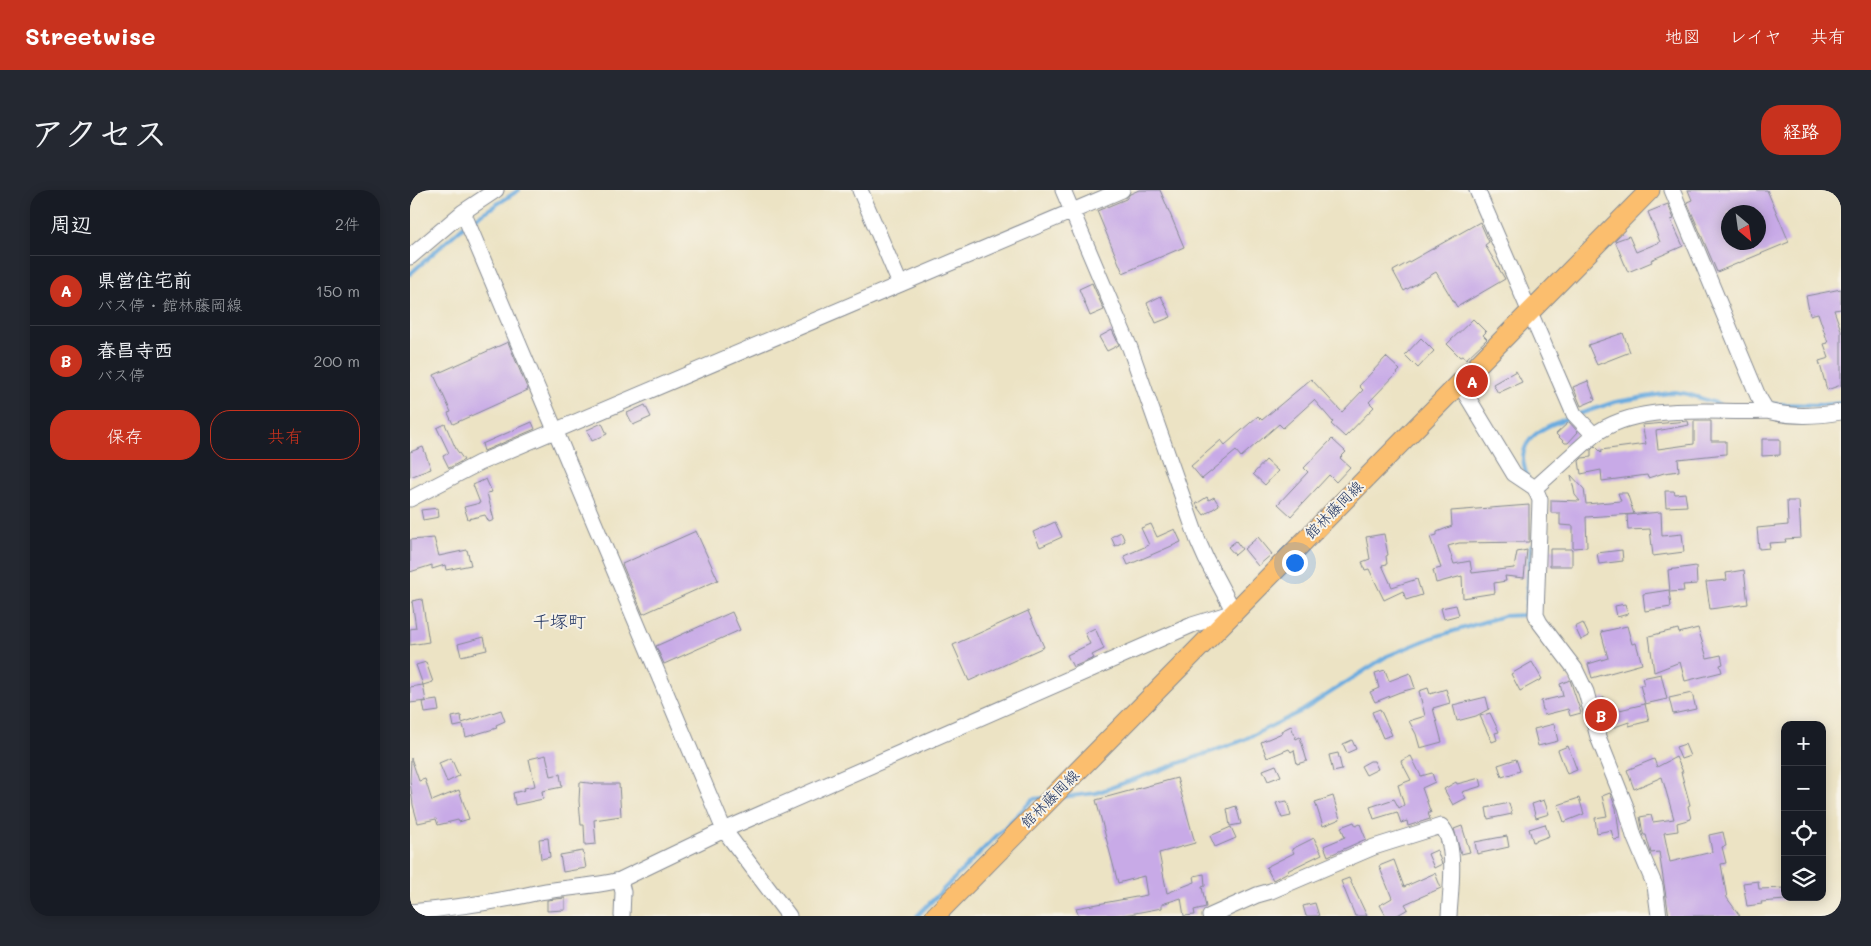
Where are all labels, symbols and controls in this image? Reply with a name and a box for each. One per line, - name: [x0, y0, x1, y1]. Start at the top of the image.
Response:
- text: Streetwise: [25, 20, 155, 51]
- text: 地図: [1665, 24, 1701, 48]
- text: レイヤ: [1729, 24, 1782, 48]
- text: 共有: [1810, 24, 1846, 48]
- button: 経路: [1761, 105, 1841, 155]
- text: アクセス: [30, 109, 168, 155]
- north arrow: [1721, 205, 1766, 250]
- text: 周辺: [50, 210, 92, 237]
- text: 2件: [335, 213, 360, 234]
- text: 県営住宅前: [97, 267, 192, 292]
- text: A: [60, 280, 72, 301]
- text: 150 m: [316, 280, 360, 301]
- text: バス停 · 館林藤岡線: [97, 294, 242, 315]
- text: 春昌寺西: [97, 337, 173, 362]
- text: B: [61, 350, 71, 371]
- text: 200 m: [313, 350, 360, 371]
- pin: A: [1456, 362, 1488, 400]
- text: バス停: [97, 364, 145, 385]
- button: 保存: [50, 410, 200, 460]
- button: 共有: [210, 410, 360, 460]
- street label: 館林藤岡線: [1300, 476, 1367, 543]
- your location: [1282, 550, 1308, 576]
- district label: 千塚町: [532, 609, 586, 633]
- pin: B: [1585, 696, 1617, 734]
- map controls: [1781, 721, 1826, 901]
- button: +: [1781, 721, 1826, 766]
- street label: 館林藤岡線: [1016, 765, 1083, 832]
- button: −: [1781, 766, 1826, 811]
- button: locate: [1781, 811, 1826, 856]
- button: layers: [1781, 856, 1826, 901]

